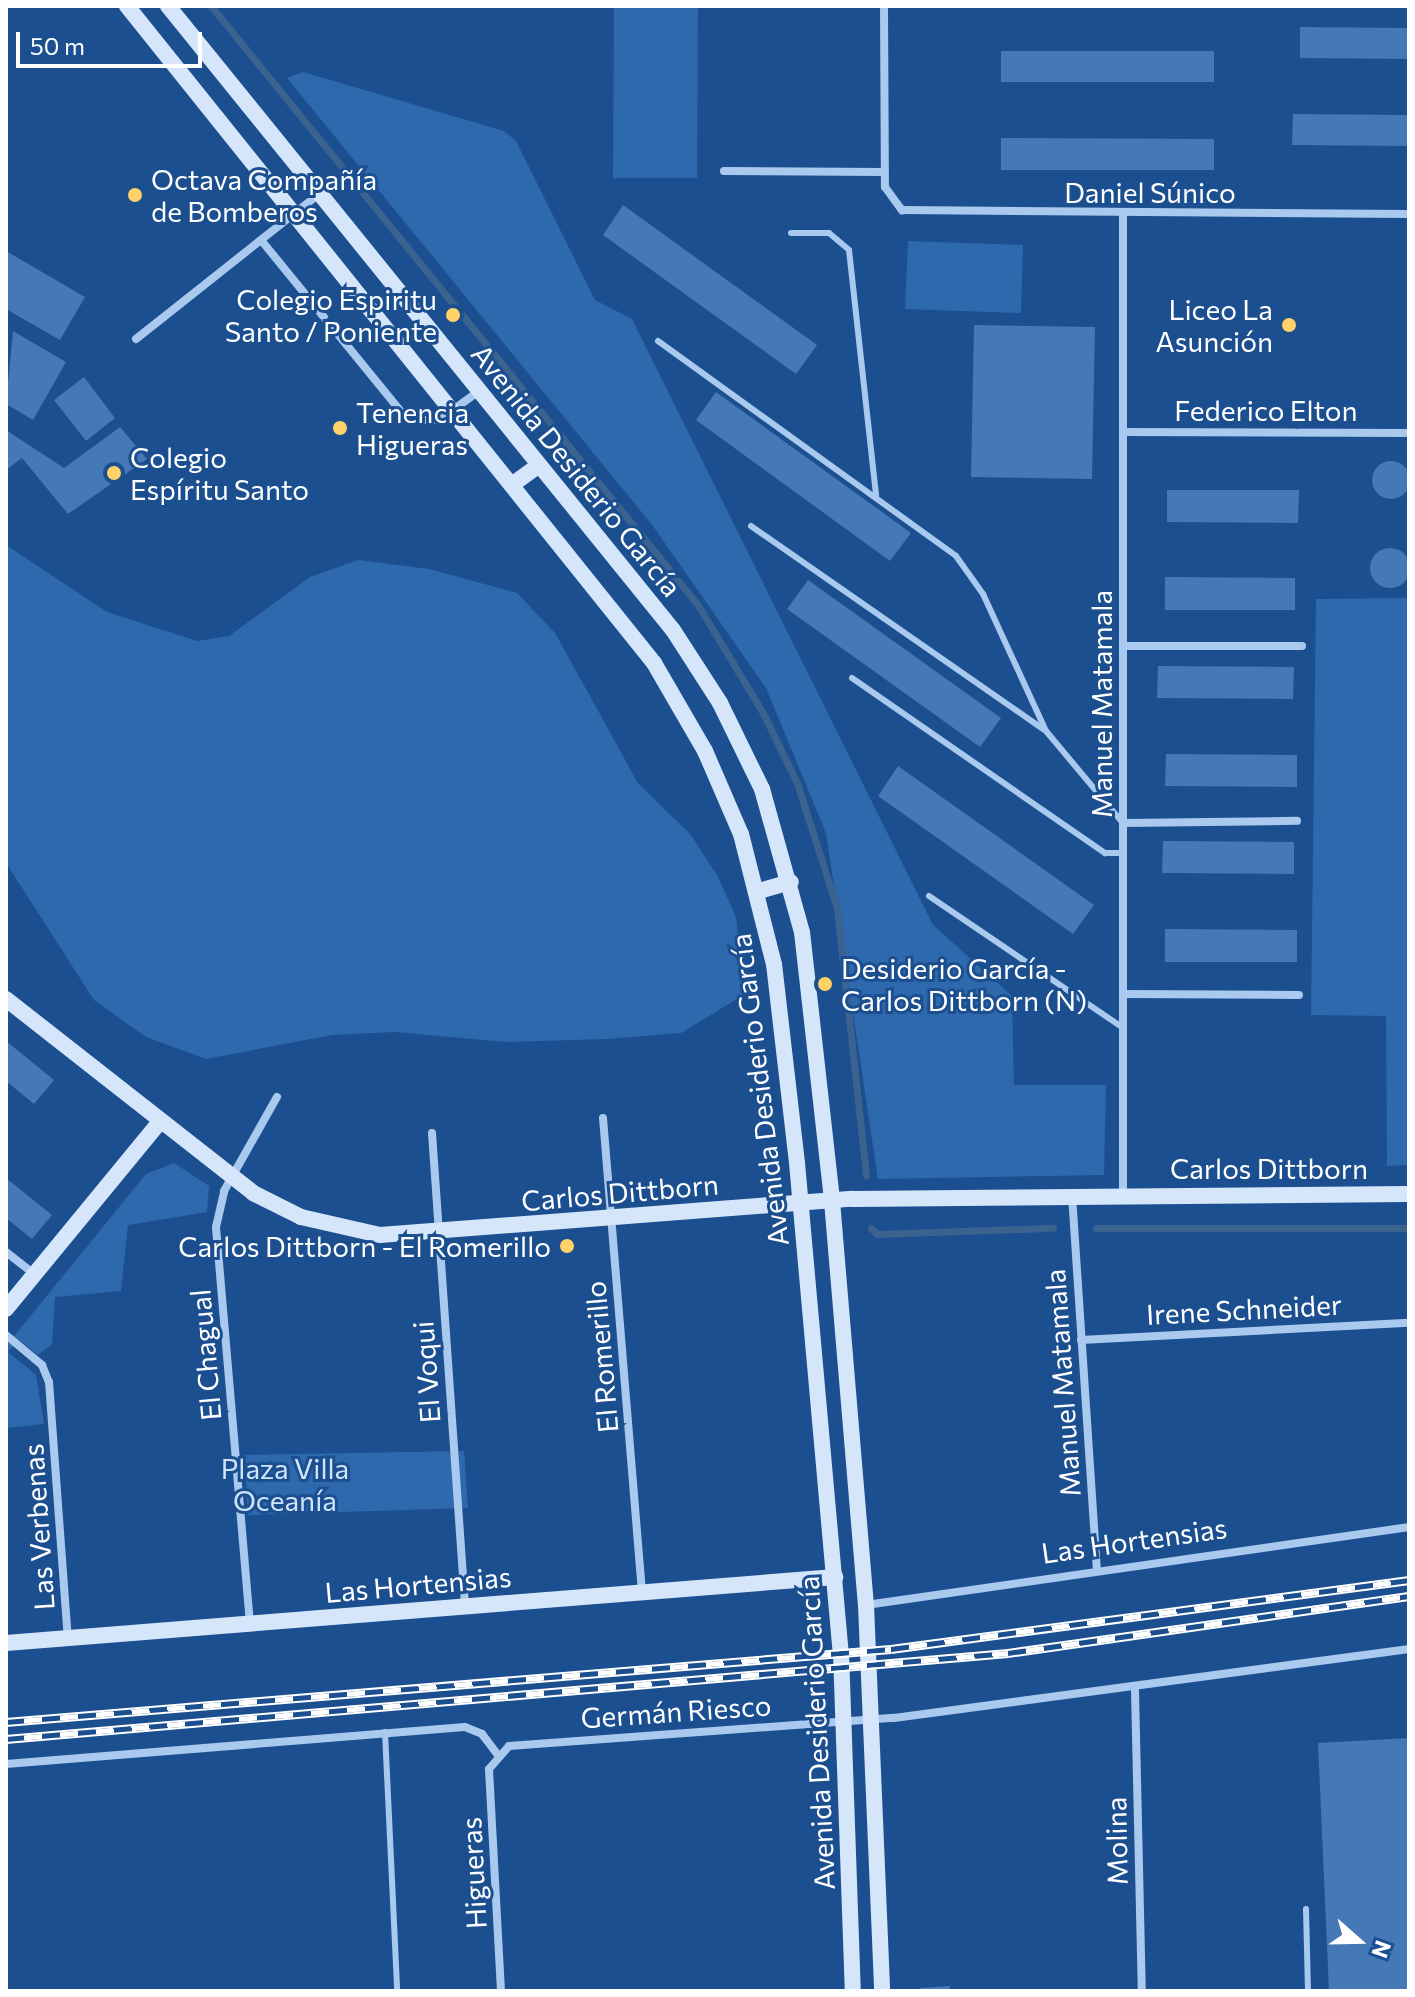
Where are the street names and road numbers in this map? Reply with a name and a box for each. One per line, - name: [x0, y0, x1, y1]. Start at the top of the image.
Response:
- street label: Daniel Súnico: [1064, 175, 1236, 209]
- street label: Avenida Desiderio García: [465, 337, 689, 603]
- street label: Federico Elton: [1174, 393, 1358, 427]
- street label: Manuel Matamala: [1084, 590, 1118, 818]
- street label: Avenida Desiderio García: [723, 932, 795, 1248]
- street label: Carlos Dittborn: [1170, 1151, 1368, 1185]
- street label: Carlos Dittborn: [520, 1167, 720, 1217]
- street label: Manuel Matamala: [1037, 1268, 1087, 1498]
- street label: El Romerillo: [578, 1280, 624, 1434]
- street label: Irene Schneider: [1145, 1287, 1343, 1331]
- street label: El Chagual: [183, 1288, 227, 1422]
- street label: El Voqui: [406, 1320, 446, 1424]
- street label: Las Verbenas: [15, 1443, 61, 1611]
- street label: Las Hortensias: [1039, 1510, 1229, 1570]
- street label: Las Hortensias: [323, 1559, 513, 1609]
- street label: Avenida Desiderio García: [791, 1575, 841, 1891]
- street label: Germán Riesco: [580, 1688, 772, 1734]
- street label: Molina: [1098, 1796, 1134, 1886]
- street label: Higueras: [453, 1816, 493, 1930]

